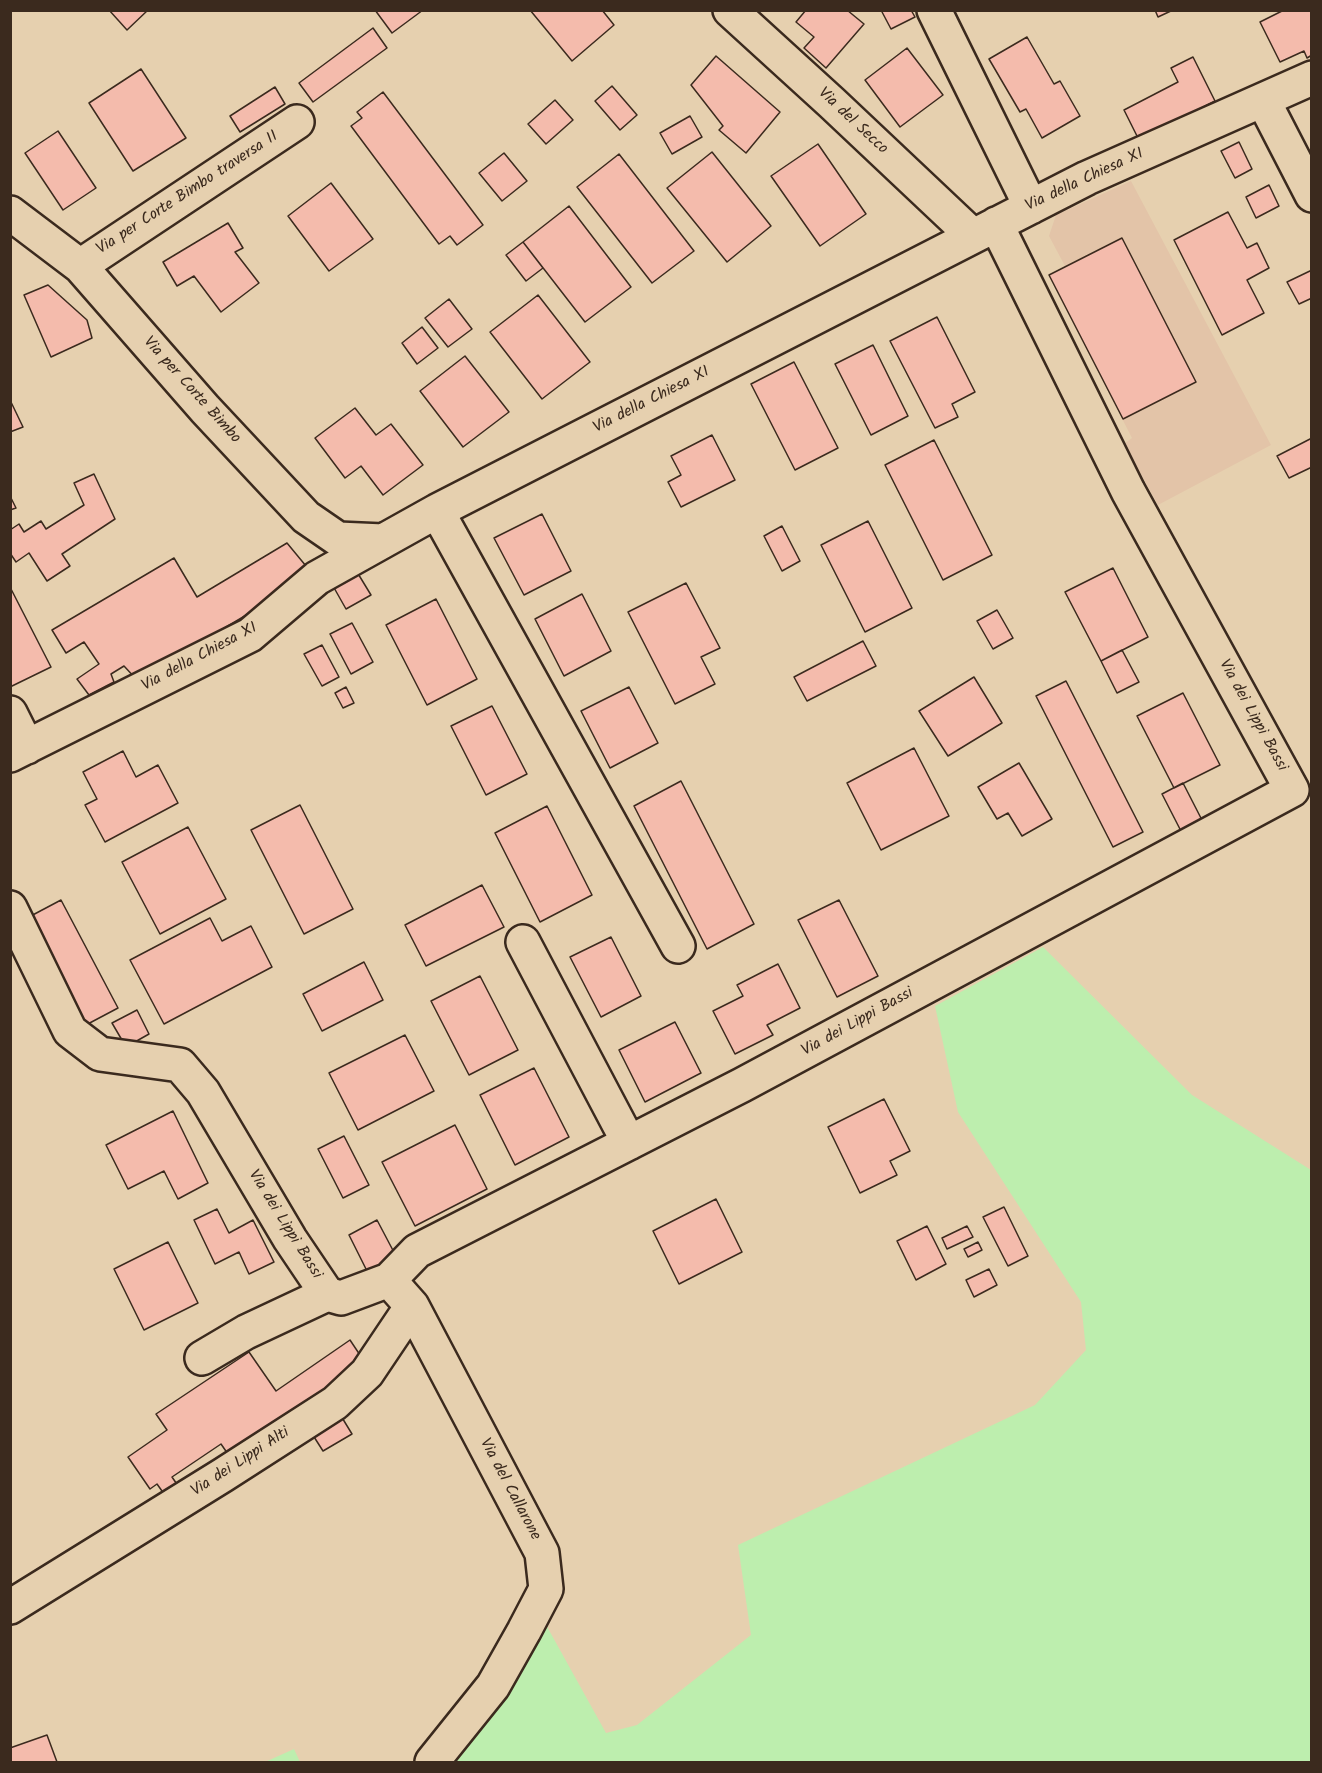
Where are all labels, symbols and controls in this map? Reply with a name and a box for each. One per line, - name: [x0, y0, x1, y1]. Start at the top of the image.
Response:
- street label: Via del Secco: [813, 85, 891, 159]
- street label: Via per Corte Bimbo traversa II: [94, 128, 282, 260]
- street label: Via della Chiesa XI: [1023, 145, 1147, 217]
- street label: Via per Corte Bimbo: [138, 334, 244, 448]
- street label: Via della Chiesa XI: [591, 363, 713, 439]
- street label: Via della Chiesa XI: [139, 619, 261, 697]
- street label: Via dei Lippi Bassi: [1213, 657, 1291, 775]
- street label: Via dei Lippi Bassi: [799, 984, 917, 1062]
- street label: Via dei Lippi Bassi: [243, 1167, 325, 1283]
- street label: Via dei Lippi Alti: [188, 1424, 294, 1502]
- street label: Via del Callarone: [474, 1436, 544, 1544]

